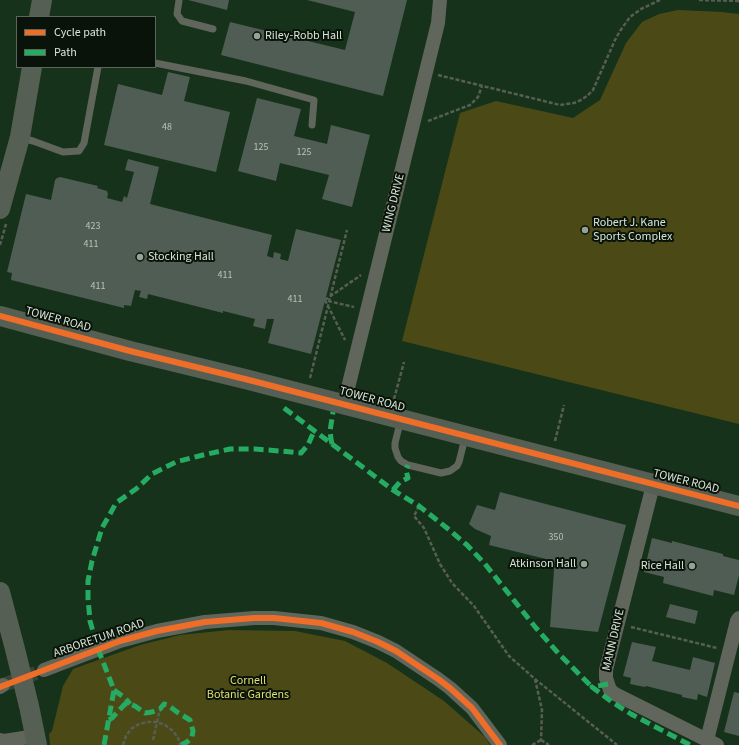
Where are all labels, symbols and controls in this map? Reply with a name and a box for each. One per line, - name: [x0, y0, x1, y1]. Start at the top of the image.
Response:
- legend: [16, 16, 156, 68]
- text: Cycle path: [54, 24, 106, 41]
- place label: Riley-Robb Hall: [265, 29, 342, 43]
- marker: Riley-Robb Hall: [252, 31, 262, 41]
- text: Path: [54, 44, 77, 61]
- house number: 48: [162, 122, 172, 134]
- house number: 125: [254, 142, 268, 154]
- house number: 125: [297, 147, 311, 159]
- street label: WING DRIVE: [380, 172, 408, 234]
- place label: Robert J. Kane Sports Complex: [593, 216, 672, 244]
- house number: 423: [86, 221, 100, 233]
- marker: Robert J. Kane Sports Complex: [580, 225, 590, 235]
- house number: 411: [84, 239, 98, 251]
- place label: Stocking Hall: [148, 250, 214, 264]
- marker: Stocking Hall: [135, 252, 145, 262]
- house number: 411: [218, 270, 232, 282]
- house number: 411: [91, 281, 105, 293]
- house number: 411: [288, 294, 302, 306]
- street label: TOWER ROAD: [23, 304, 93, 336]
- street label: TOWER ROAD: [337, 384, 407, 416]
- street label: TOWER ROAD: [651, 467, 721, 497]
- house number: 350: [549, 532, 563, 544]
- place label: Atkinson Hall: [510, 557, 576, 571]
- marker: Atkinson Hall: [579, 559, 589, 569]
- place label: Rice Hall: [641, 559, 684, 573]
- marker: Rice Hall: [687, 561, 697, 571]
- street label: MANN DRIVE: [600, 608, 628, 672]
- street label: ARBORETUM ROAD: [52, 617, 146, 661]
- park label: Cornell Botanic Gardens: [207, 674, 289, 702]

